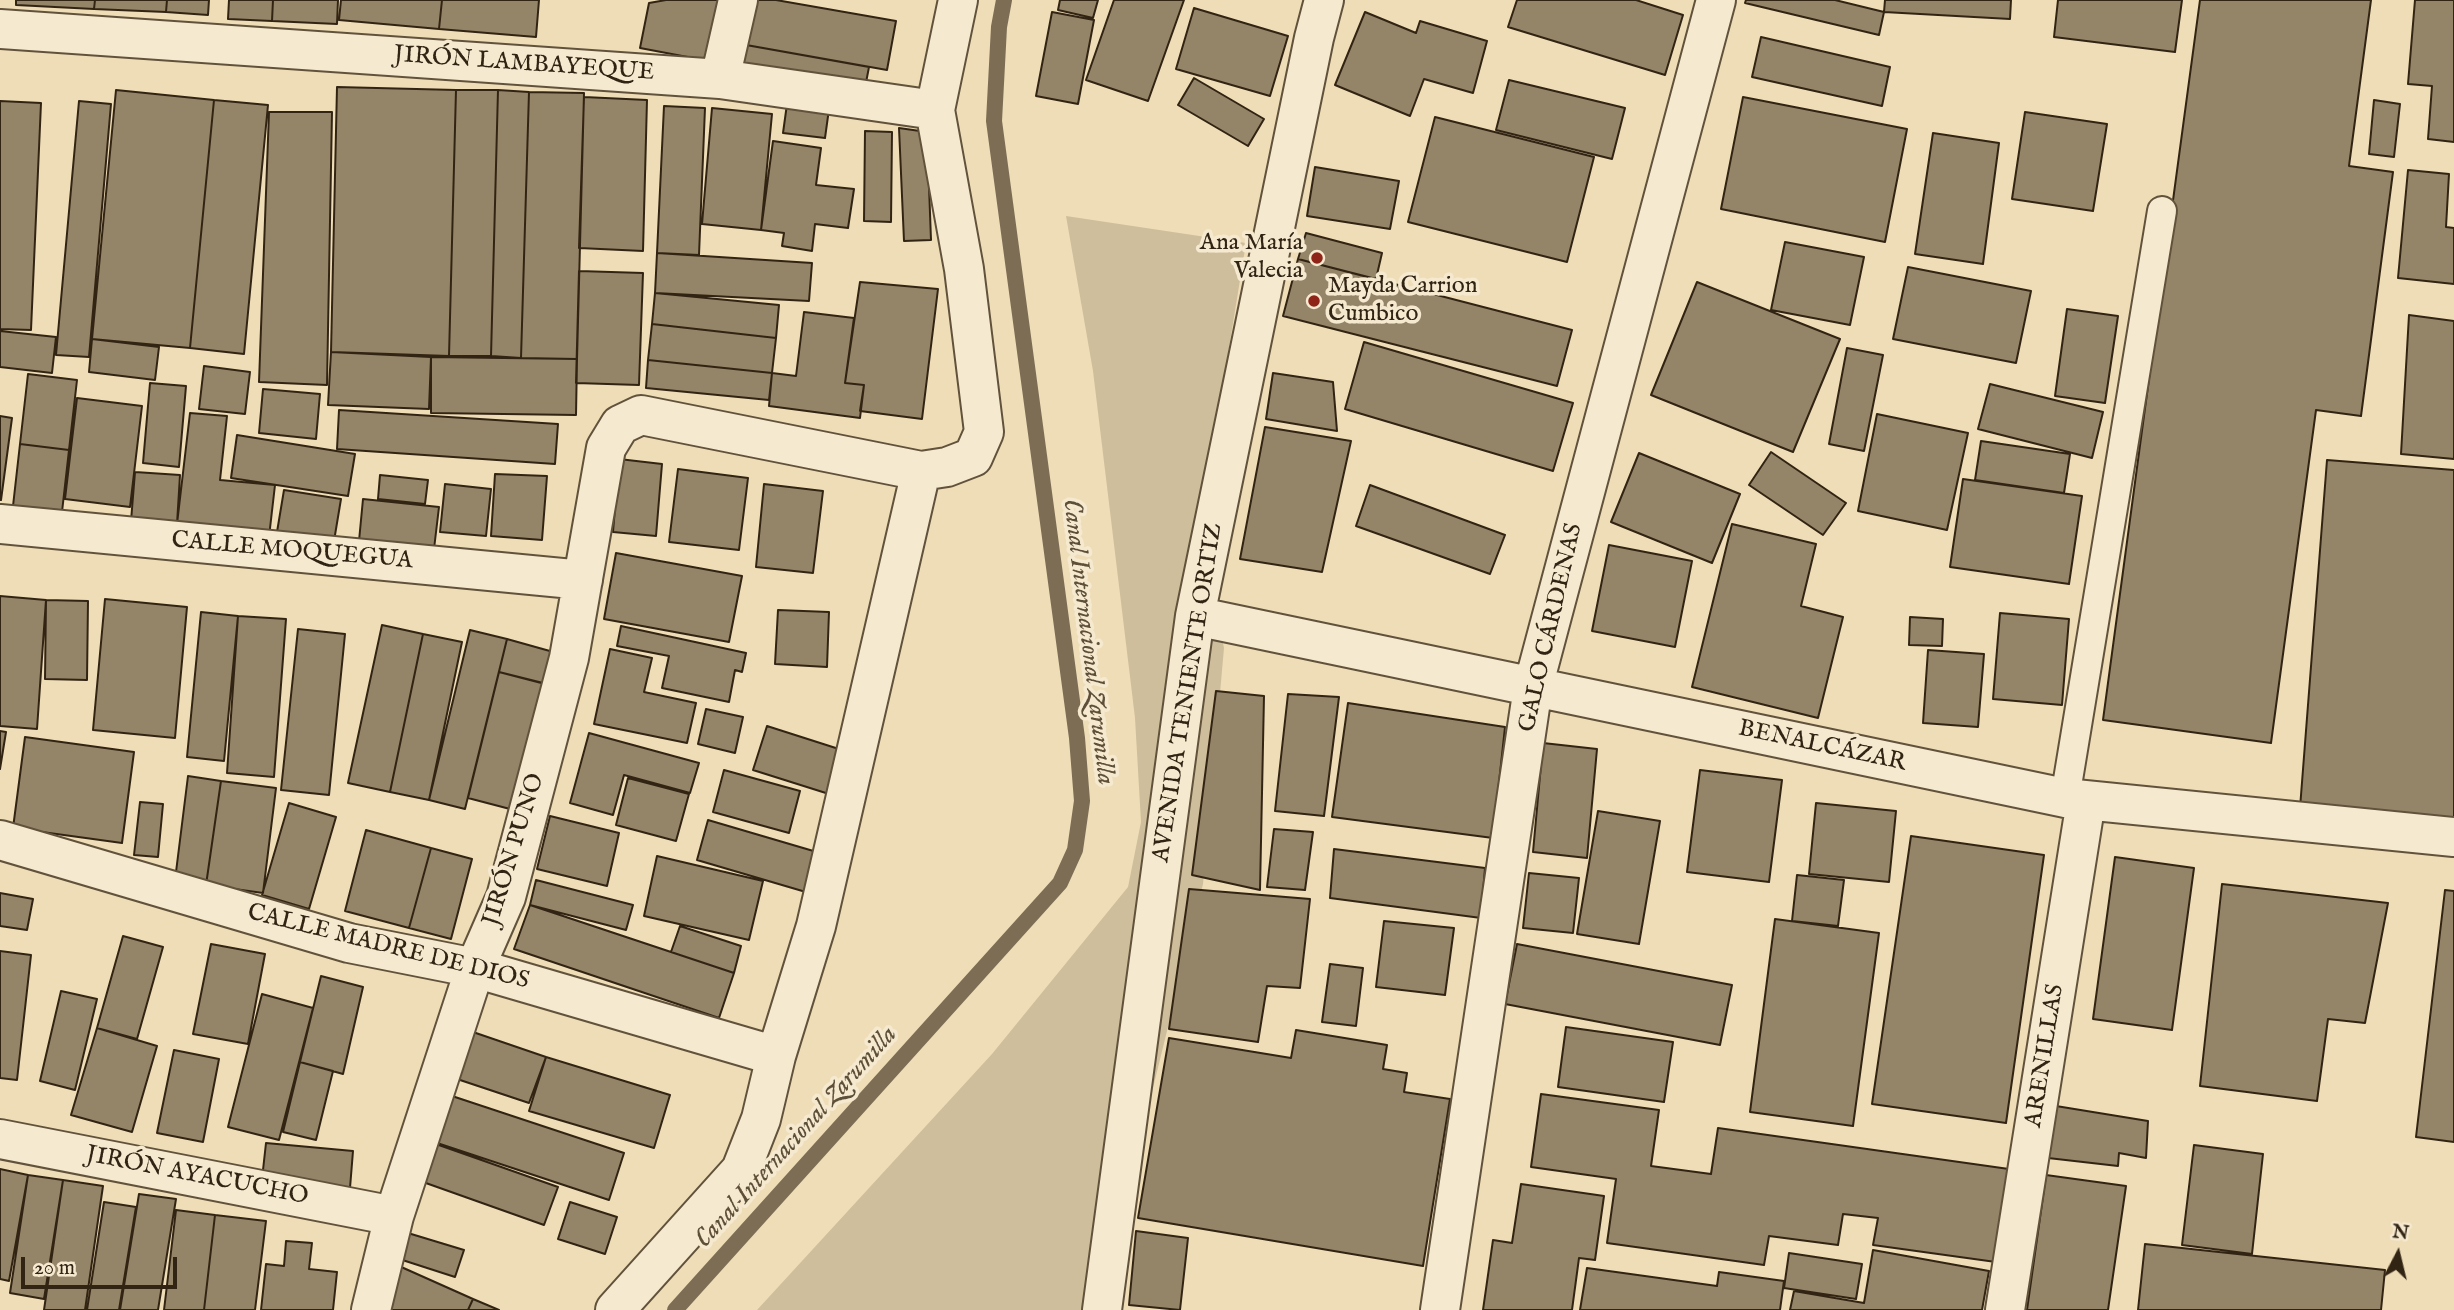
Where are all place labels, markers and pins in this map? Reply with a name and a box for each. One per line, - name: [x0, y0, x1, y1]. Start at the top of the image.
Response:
- place label: Ana María Valecia: [1200, 230, 1303, 286]
- marker: Ana María Valecia: [1309, 250, 1325, 266]
- place label: Mayda Carrion Cumbico: [1328, 273, 1477, 329]
- marker: Mayda Carrion Cumbico: [1306, 293, 1322, 309]

